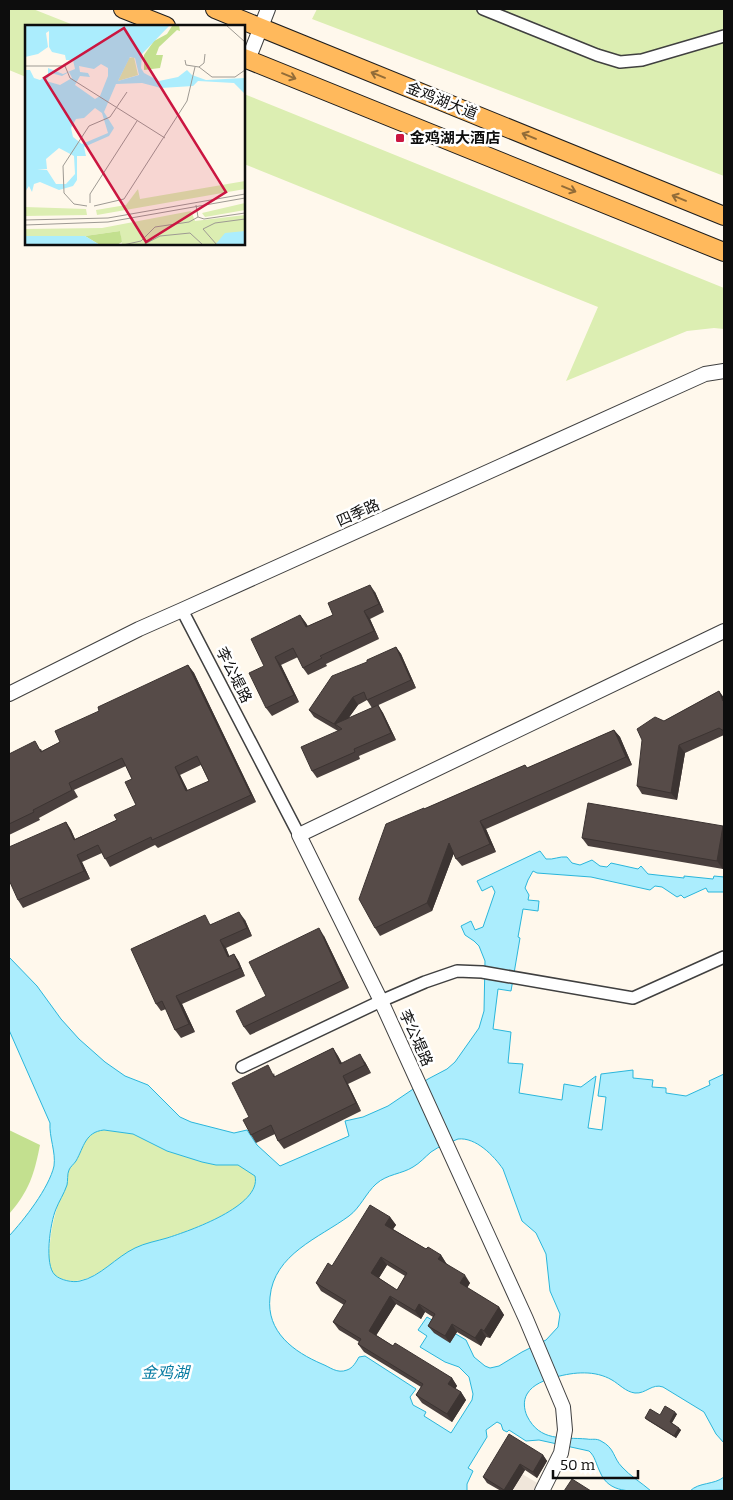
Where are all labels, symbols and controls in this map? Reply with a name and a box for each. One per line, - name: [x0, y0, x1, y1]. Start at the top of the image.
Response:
- inset map: [25, 25, 245, 245]
- one-way arrow: [371, 70, 386, 79]
- one-way arrow: [281, 72, 296, 81]
- street label: 金鸡湖大道: [404, 79, 480, 123]
- place label: 金鸡湖大酒店: [410, 129, 500, 147]
- one-way arrow: [521, 131, 536, 140]
- marker: 金鸡湖大酒店: [394, 132, 406, 144]
- one-way arrow: [561, 185, 577, 194]
- one-way arrow: [672, 192, 687, 202]
- street label: 四季路: [334, 496, 382, 530]
- street label: 李公堤路: [212, 644, 256, 706]
- street label: 李公堤路: [396, 1007, 436, 1069]
- water label: 金鸡湖: [141, 1363, 192, 1382]
- scale bar: [553, 1448, 638, 1480]
- text: 50 m: [560, 1456, 596, 1474]

